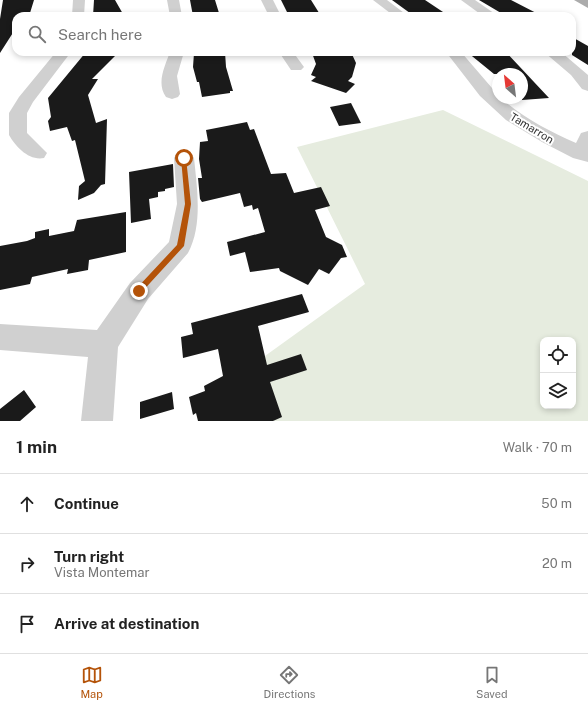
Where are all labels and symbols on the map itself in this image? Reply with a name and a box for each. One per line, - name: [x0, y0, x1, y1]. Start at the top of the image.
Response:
- north arrow: [492, 68, 528, 104]
- street label: Tamarron: [508, 110, 556, 146]
- route start: [175, 149, 193, 167]
- route end: [130, 282, 148, 300]

